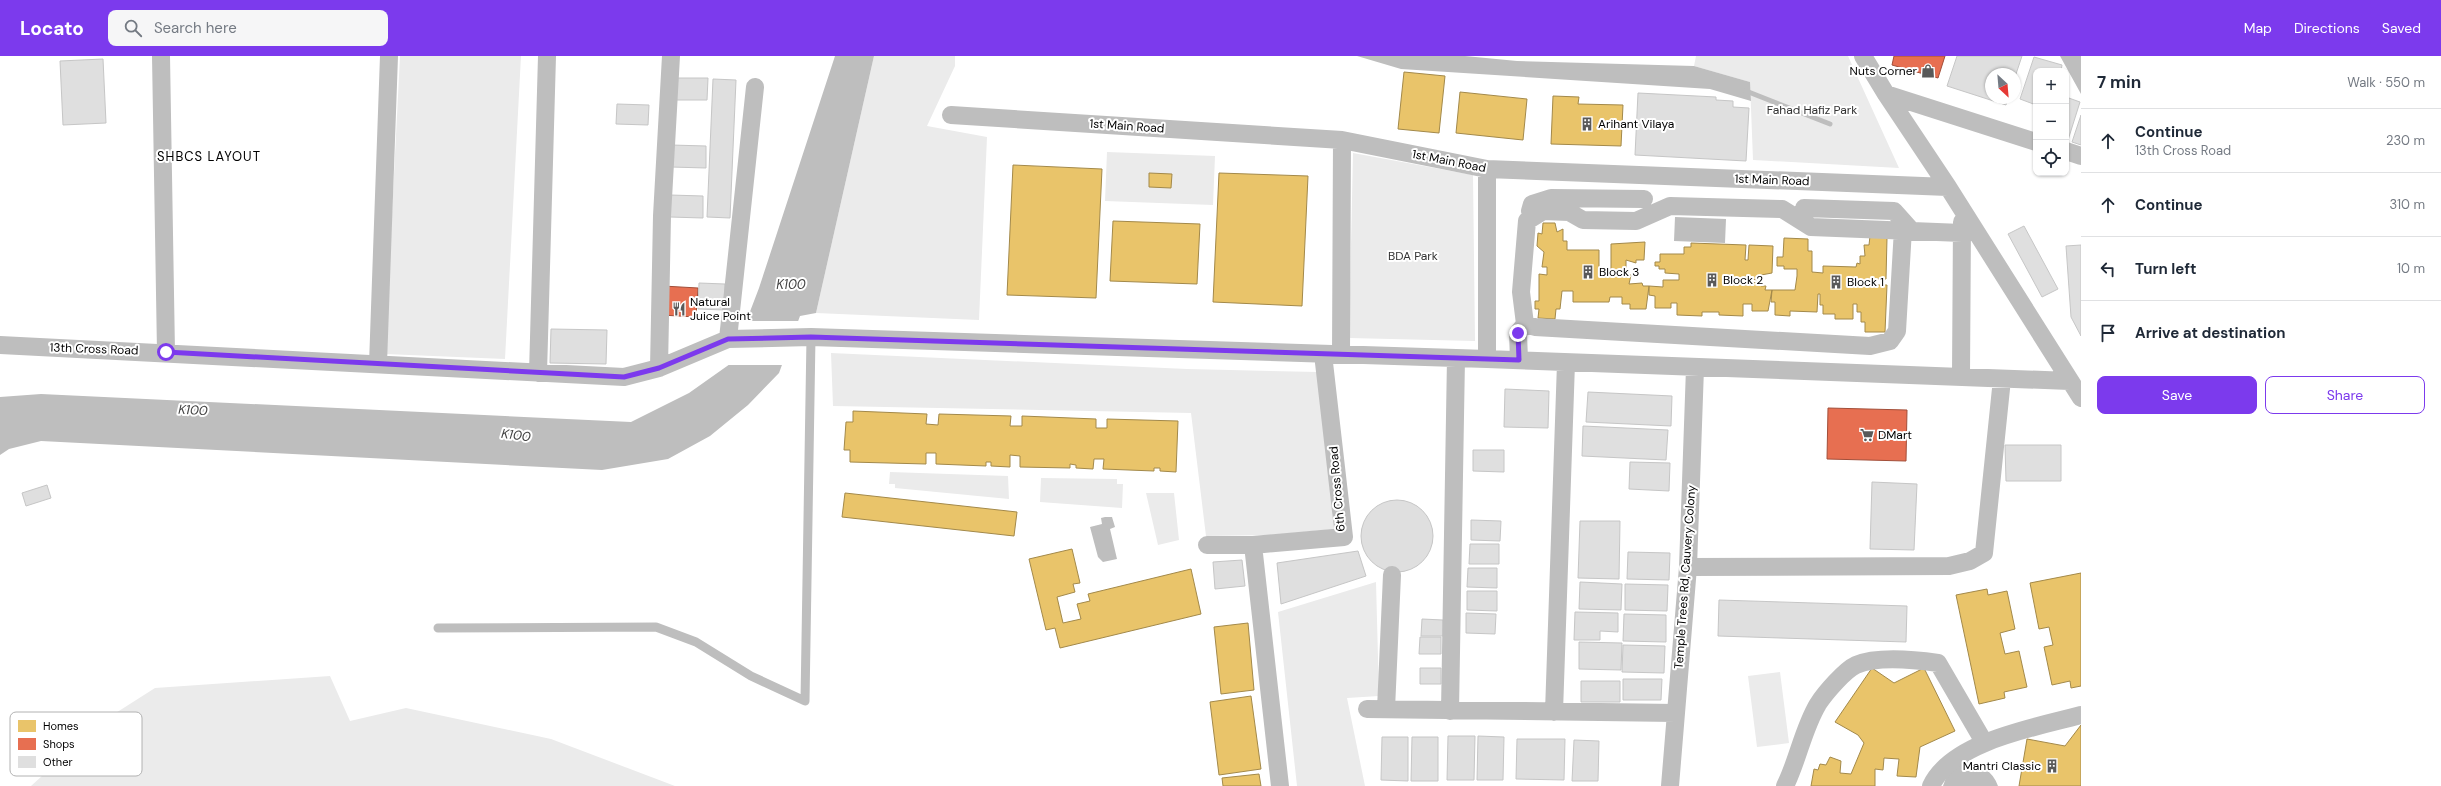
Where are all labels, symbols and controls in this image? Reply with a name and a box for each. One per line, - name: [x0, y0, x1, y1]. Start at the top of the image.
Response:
- search box: [108, 10, 388, 46]
- text: Locato: [20, 16, 84, 41]
- icon: search: [122, 17, 144, 39]
- text: Search here: [154, 18, 237, 38]
- text: Map: [2244, 19, 2272, 37]
- text: Directions: [2294, 19, 2360, 37]
- text: Saved: [2382, 19, 2421, 37]
- place label: Nuts Corner: [1850, 63, 1918, 79]
- shop icon: Nuts Corner: [1920, 63, 1936, 79]
- north arrow: [1985, 68, 2021, 104]
- map controls: [2033, 68, 2069, 176]
- button: +: [2033, 68, 2069, 104]
- text: 7 min: [2097, 71, 2141, 93]
- text: Walk · 550 m: [2347, 74, 2425, 91]
- park label: Fahad Hafiz Park: [1767, 102, 1857, 118]
- button: −: [2033, 104, 2069, 140]
- street label: 1st Main Road: [1089, 115, 1165, 137]
- building icon: Arihant Vilaya: [1579, 116, 1595, 132]
- place label: Arihant Vilaya: [1598, 116, 1674, 132]
- text: Continue: [2135, 122, 2203, 142]
- icon: ahead: [2097, 130, 2119, 152]
- text: 230 m: [2386, 132, 2425, 149]
- button: locate: [2033, 140, 2069, 176]
- text: 13th Cross Road: [2135, 142, 2231, 159]
- street label: 1st Main Road: [1411, 146, 1487, 176]
- district label: SHBCS LAYOUT: [157, 148, 261, 165]
- street label: 1st Main Road: [1734, 171, 1810, 189]
- icon: ahead: [2097, 194, 2119, 216]
- text: Continue: [2135, 195, 2203, 215]
- text: 310 m: [2390, 196, 2425, 213]
- park label: BDA Park: [1388, 248, 1438, 264]
- icon: left: [2097, 258, 2119, 280]
- text: Turn left: [2135, 259, 2196, 279]
- text: 10 m: [2397, 260, 2425, 277]
- building icon: Block 3: [1580, 264, 1596, 280]
- place label: Block 3: [1599, 264, 1639, 280]
- building icon: Block 2: [1704, 272, 1720, 288]
- place label: Block 2: [1723, 272, 1763, 288]
- building icon: Block 1: [1828, 274, 1844, 290]
- place label: Block 1: [1847, 274, 1884, 290]
- water label: K100: [776, 276, 806, 293]
- place label: Natural Juice Point: [690, 294, 751, 324]
- restaurant icon: Natural Juice Point: [671, 301, 687, 317]
- icon: arrive: [2097, 322, 2119, 344]
- text: Arrive at destination: [2135, 323, 2286, 343]
- route end: [1509, 324, 1527, 342]
- street label: 13th Cross Road: [49, 339, 139, 359]
- route start: [157, 343, 175, 361]
- button: Save: [2097, 376, 2257, 414]
- button: Share: [2265, 376, 2425, 414]
- water label: K100: [178, 401, 208, 419]
- water label: K100: [500, 425, 532, 445]
- supermarket icon: DMart: [1859, 427, 1875, 443]
- place label: DMart: [1878, 427, 1912, 443]
- street label: 6th Cross Road: [1325, 446, 1349, 532]
- street label: Temple Trees Rd, Cauvery Colony: [1671, 484, 1699, 669]
- legend: [10, 712, 142, 776]
- text: Homes: [43, 719, 79, 733]
- text: Shops: [43, 737, 75, 751]
- text: Other: [43, 755, 72, 769]
- place label: Mantri Classic: [1963, 758, 2041, 774]
- building icon: Mantri Classic: [2044, 758, 2060, 774]

